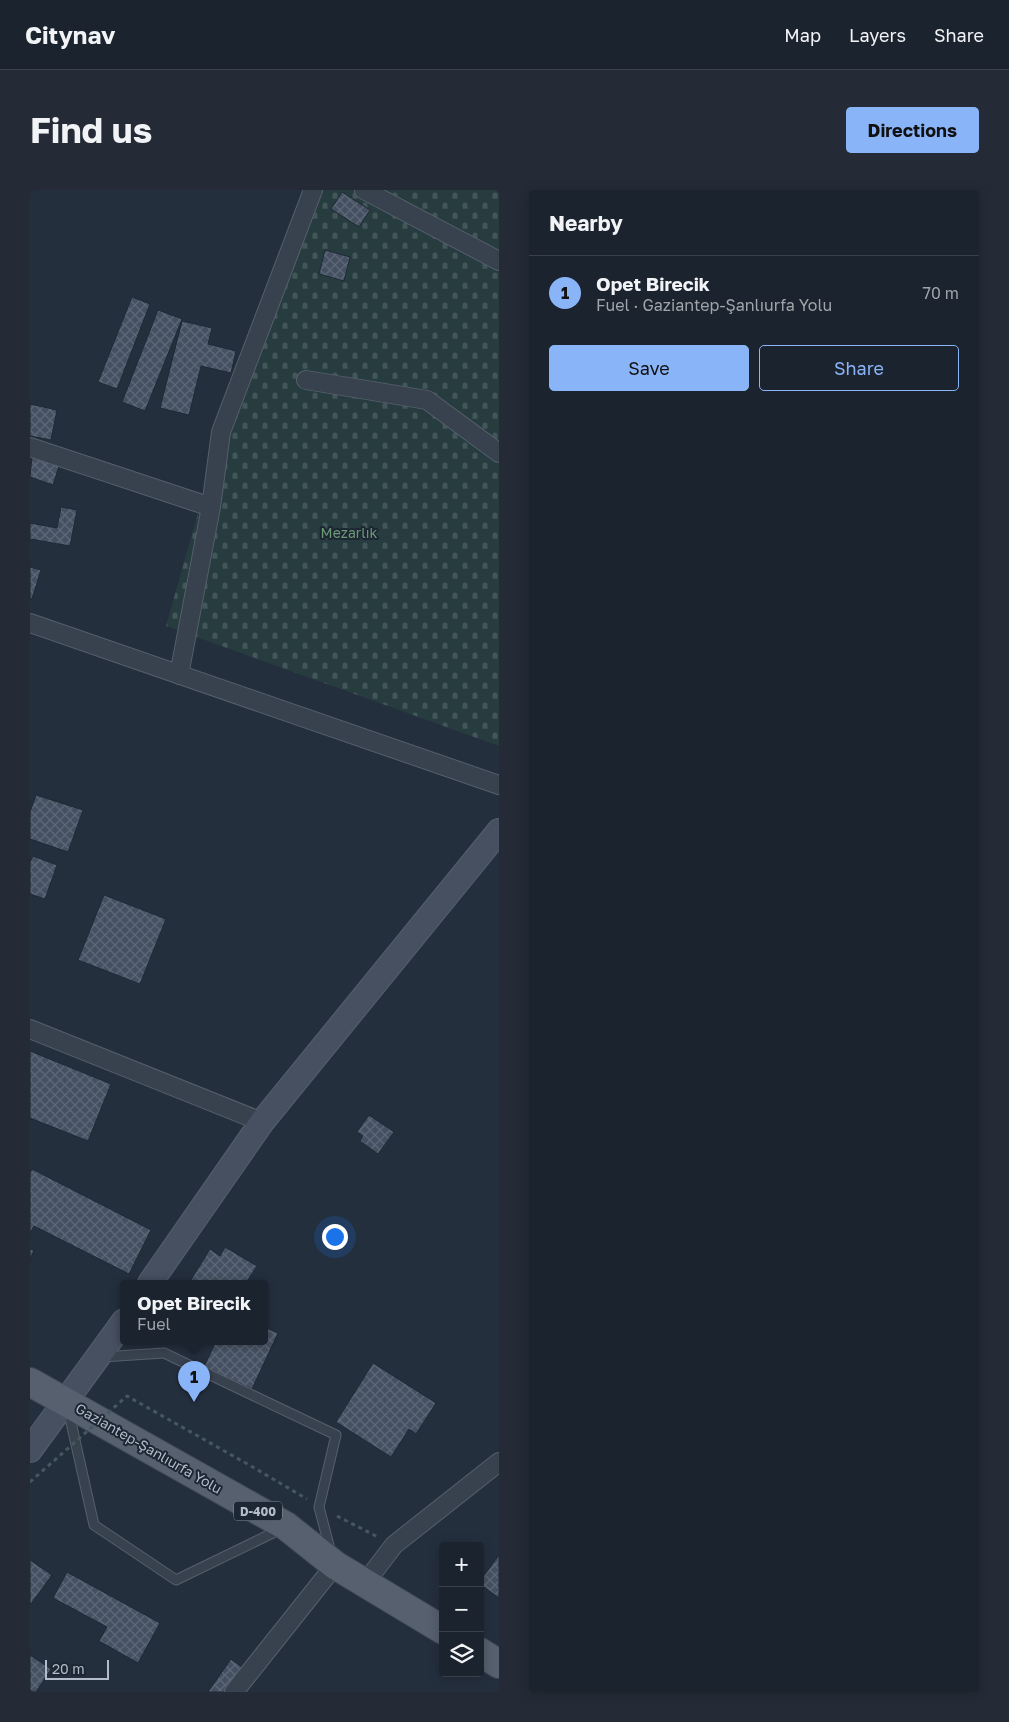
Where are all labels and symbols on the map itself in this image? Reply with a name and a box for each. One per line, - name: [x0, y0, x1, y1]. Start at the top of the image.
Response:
- park label: Mezarlık: [321, 524, 377, 541]
- your location: [322, 1224, 348, 1250]
- pin: 1: [178, 1361, 210, 1402]
- street label: Gaziantep-Şanlıurfa Yolu: [73, 1399, 225, 1497]
- road number: D-400: [234, 1502, 282, 1520]
- scale bar: [45, 1657, 109, 1680]

